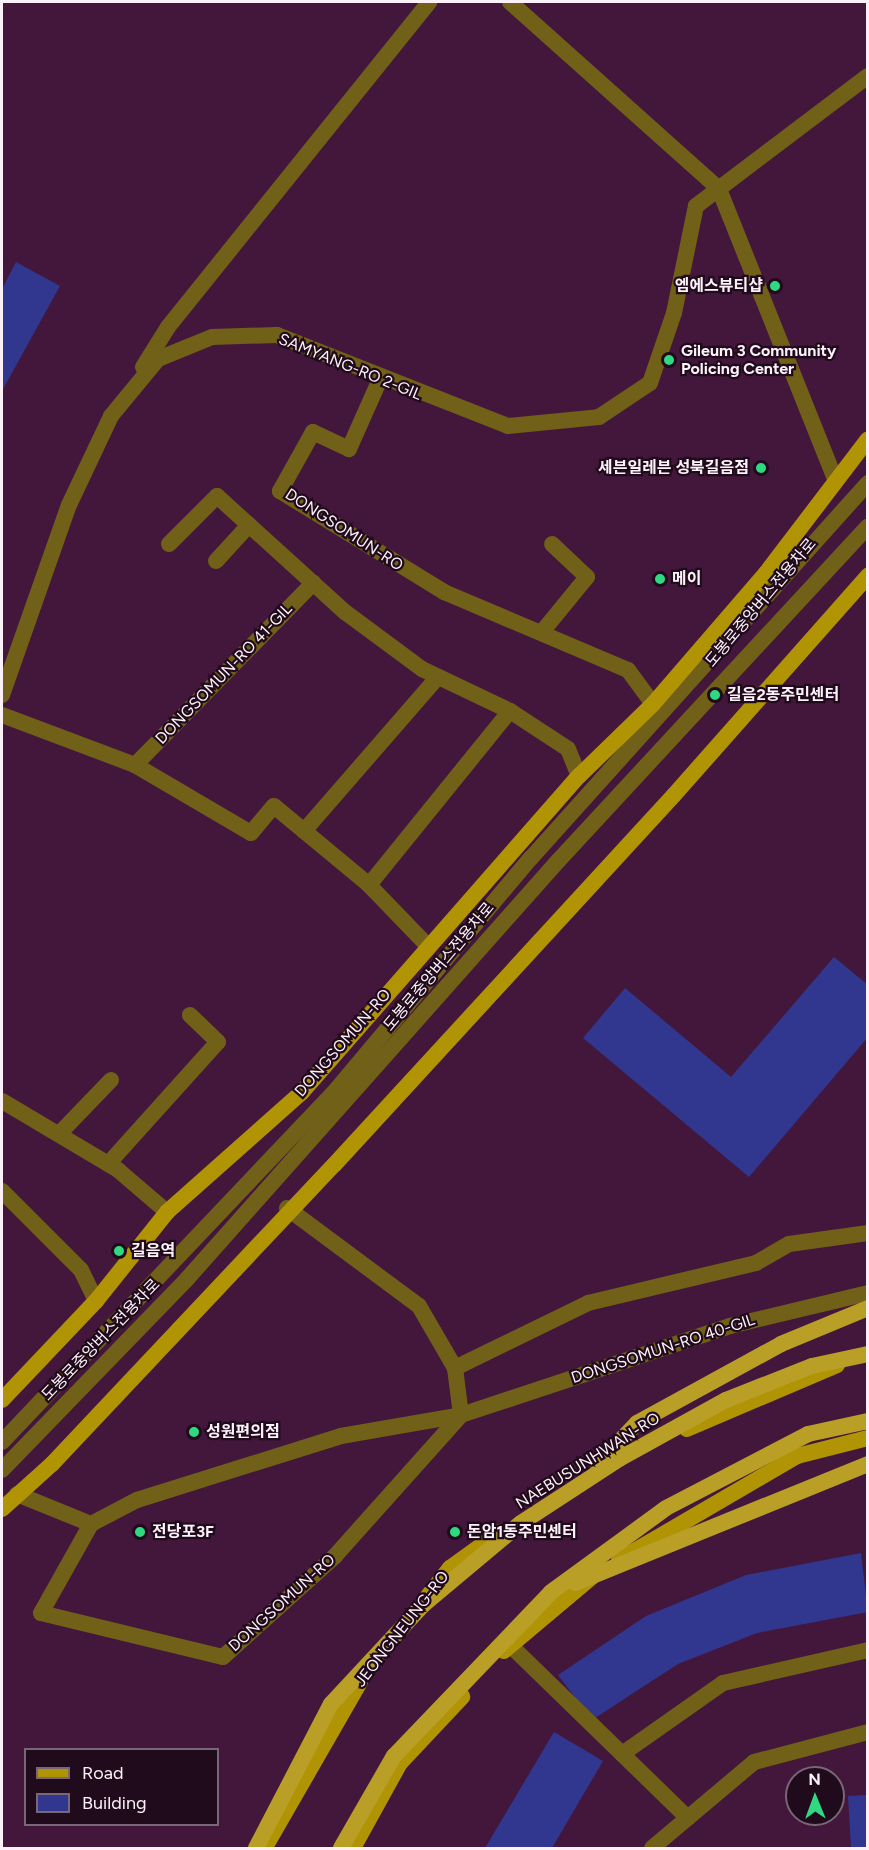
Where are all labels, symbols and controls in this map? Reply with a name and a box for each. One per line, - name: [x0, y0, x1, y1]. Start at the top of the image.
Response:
- place label: 엠에스뷰티샵: [675, 276, 763, 296]
- marker: 엠에스뷰티샵: [768, 279, 782, 293]
- street label: SAMYANG-RO 2-GIL: [276, 330, 424, 404]
- place label: Gileum 3 Community Policing Center: [681, 341, 836, 379]
- marker: Gileum 3 Community Policing Center: [662, 353, 676, 367]
- place label: 세븐일레븐 성북길음점: [598, 458, 749, 478]
- marker: 세븐일레븐 성북길음점: [754, 461, 768, 475]
- street label: DONGSOMUN-RO: [282, 485, 406, 575]
- street label: 도봉로중앙버스전용차로: [702, 535, 820, 671]
- place label: 메이: [672, 569, 701, 589]
- marker: 메이: [653, 572, 667, 586]
- street label: DONGSOMUN-RO 41-GIL: [152, 600, 296, 748]
- place label: 길음2동주민센터: [727, 685, 839, 705]
- marker: 길음2동주민센터: [708, 688, 722, 702]
- street label: 도봉로중앙버스전용차로: [380, 899, 498, 1035]
- street label: DONGSOMUN-RO: [291, 985, 395, 1101]
- place label: 길음역: [131, 1241, 175, 1261]
- marker: 길음역: [112, 1244, 126, 1258]
- street label: 도봉로중앙버스전용차로: [38, 1275, 164, 1405]
- street label: DONGSOMUN-RO 40-GIL: [569, 1310, 757, 1388]
- street label: NAEBUSUNHWAN-RO: [512, 1409, 664, 1513]
- place label: 성원편의점: [206, 1422, 280, 1442]
- marker: 성원편의점: [187, 1425, 201, 1439]
- place label: 전당포3F: [152, 1522, 214, 1542]
- place label: 돈암1동주민센터: [467, 1522, 577, 1542]
- marker: 전당포3F: [133, 1525, 147, 1539]
- marker: 돈암1동주민센터: [448, 1525, 462, 1539]
- street label: DONGSOMUN-RO: [225, 1550, 339, 1656]
- street label: JEONGNEUNG-RO: [351, 1567, 453, 1691]
- legend: [24, 1748, 219, 1826]
- text: Road: [82, 1762, 123, 1784]
- north arrow: [785, 1766, 845, 1826]
- text: N: [808, 1770, 821, 1789]
- text: Building: [82, 1792, 147, 1814]

